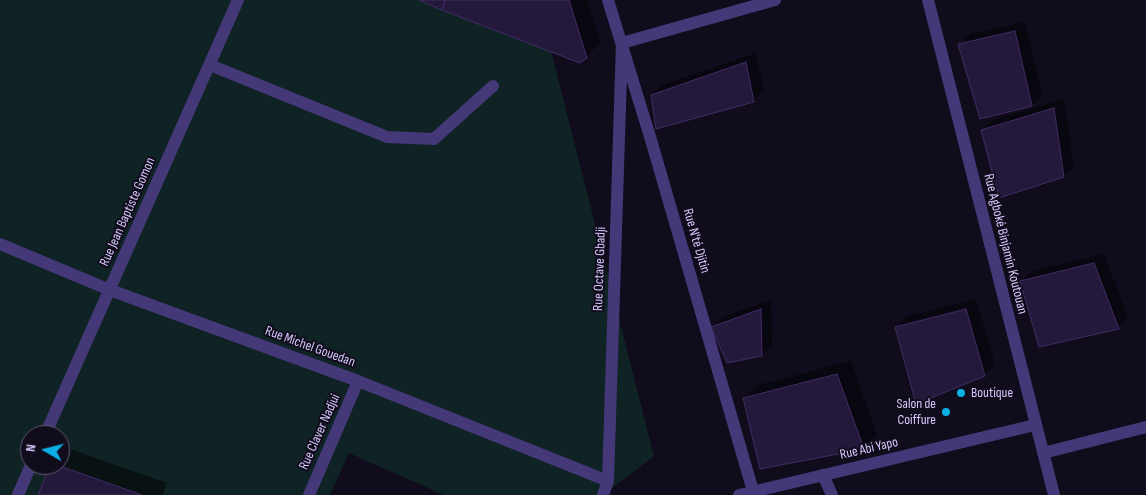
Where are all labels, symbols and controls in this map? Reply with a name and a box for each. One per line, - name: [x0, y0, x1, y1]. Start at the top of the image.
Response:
- street label: Rue Jean Baptiste Gomon: [96, 155, 160, 269]
- street label: Rue Agboké Binjamin Koutouan: [979, 172, 1031, 316]
- street label: Rue N'té Djitin: [679, 207, 713, 275]
- street label: Rue Octave Gbadji: [590, 227, 610, 311]
- street label: Rue Michel Gouedan: [263, 323, 357, 371]
- place label: Boutique: [971, 385, 1013, 401]
- marker: Boutique: [955, 387, 967, 399]
- street label: Rue Claver Nadjui: [296, 391, 344, 473]
- place label: Salon de Coiffure: [897, 396, 936, 428]
- marker: Salon de Coiffure: [940, 406, 952, 418]
- north arrow: [20, 425, 70, 475]
- street label: Rue Abi Yapo: [838, 434, 900, 464]
- text: N: [22, 443, 40, 453]

